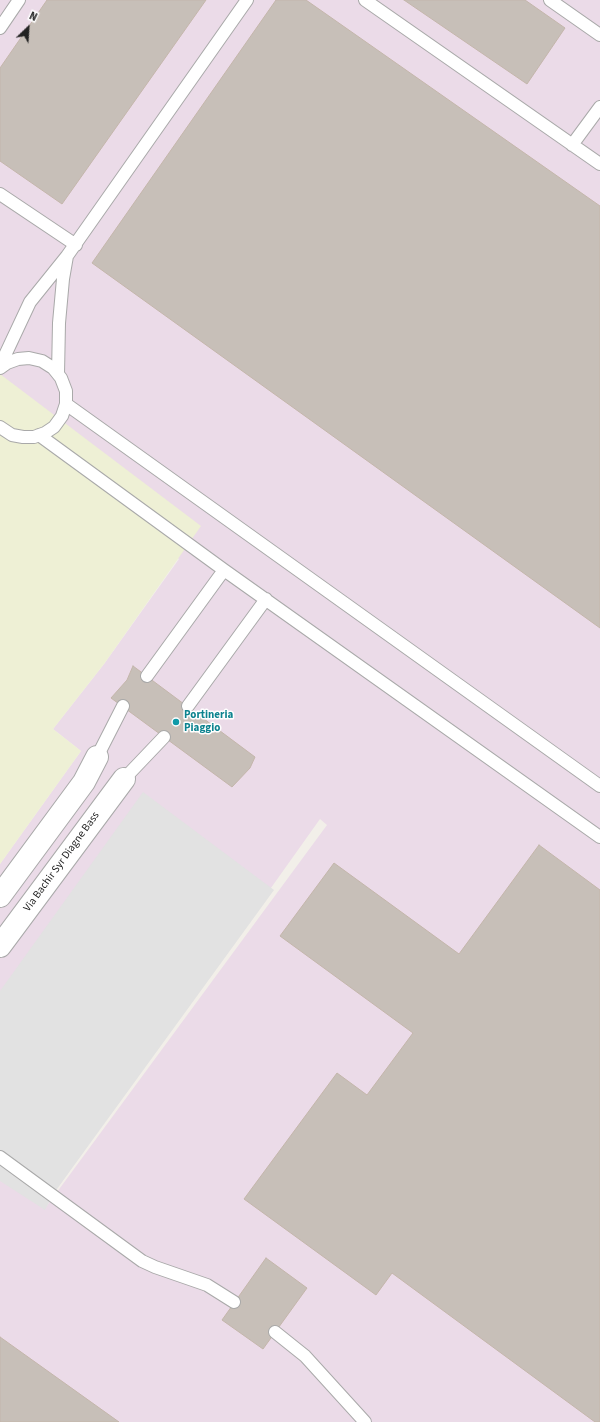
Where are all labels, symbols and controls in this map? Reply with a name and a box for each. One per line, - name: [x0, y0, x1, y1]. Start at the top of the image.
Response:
- north arrow: [8, 8, 48, 48]
- text: N: [27, 8, 40, 25]
- place label: Portineria Piaggio: [184, 709, 233, 735]
- marker: Portineria Piaggio: [171, 717, 181, 727]
- street label: Via Bachir Syr Diagne Bass: [21, 809, 103, 915]

